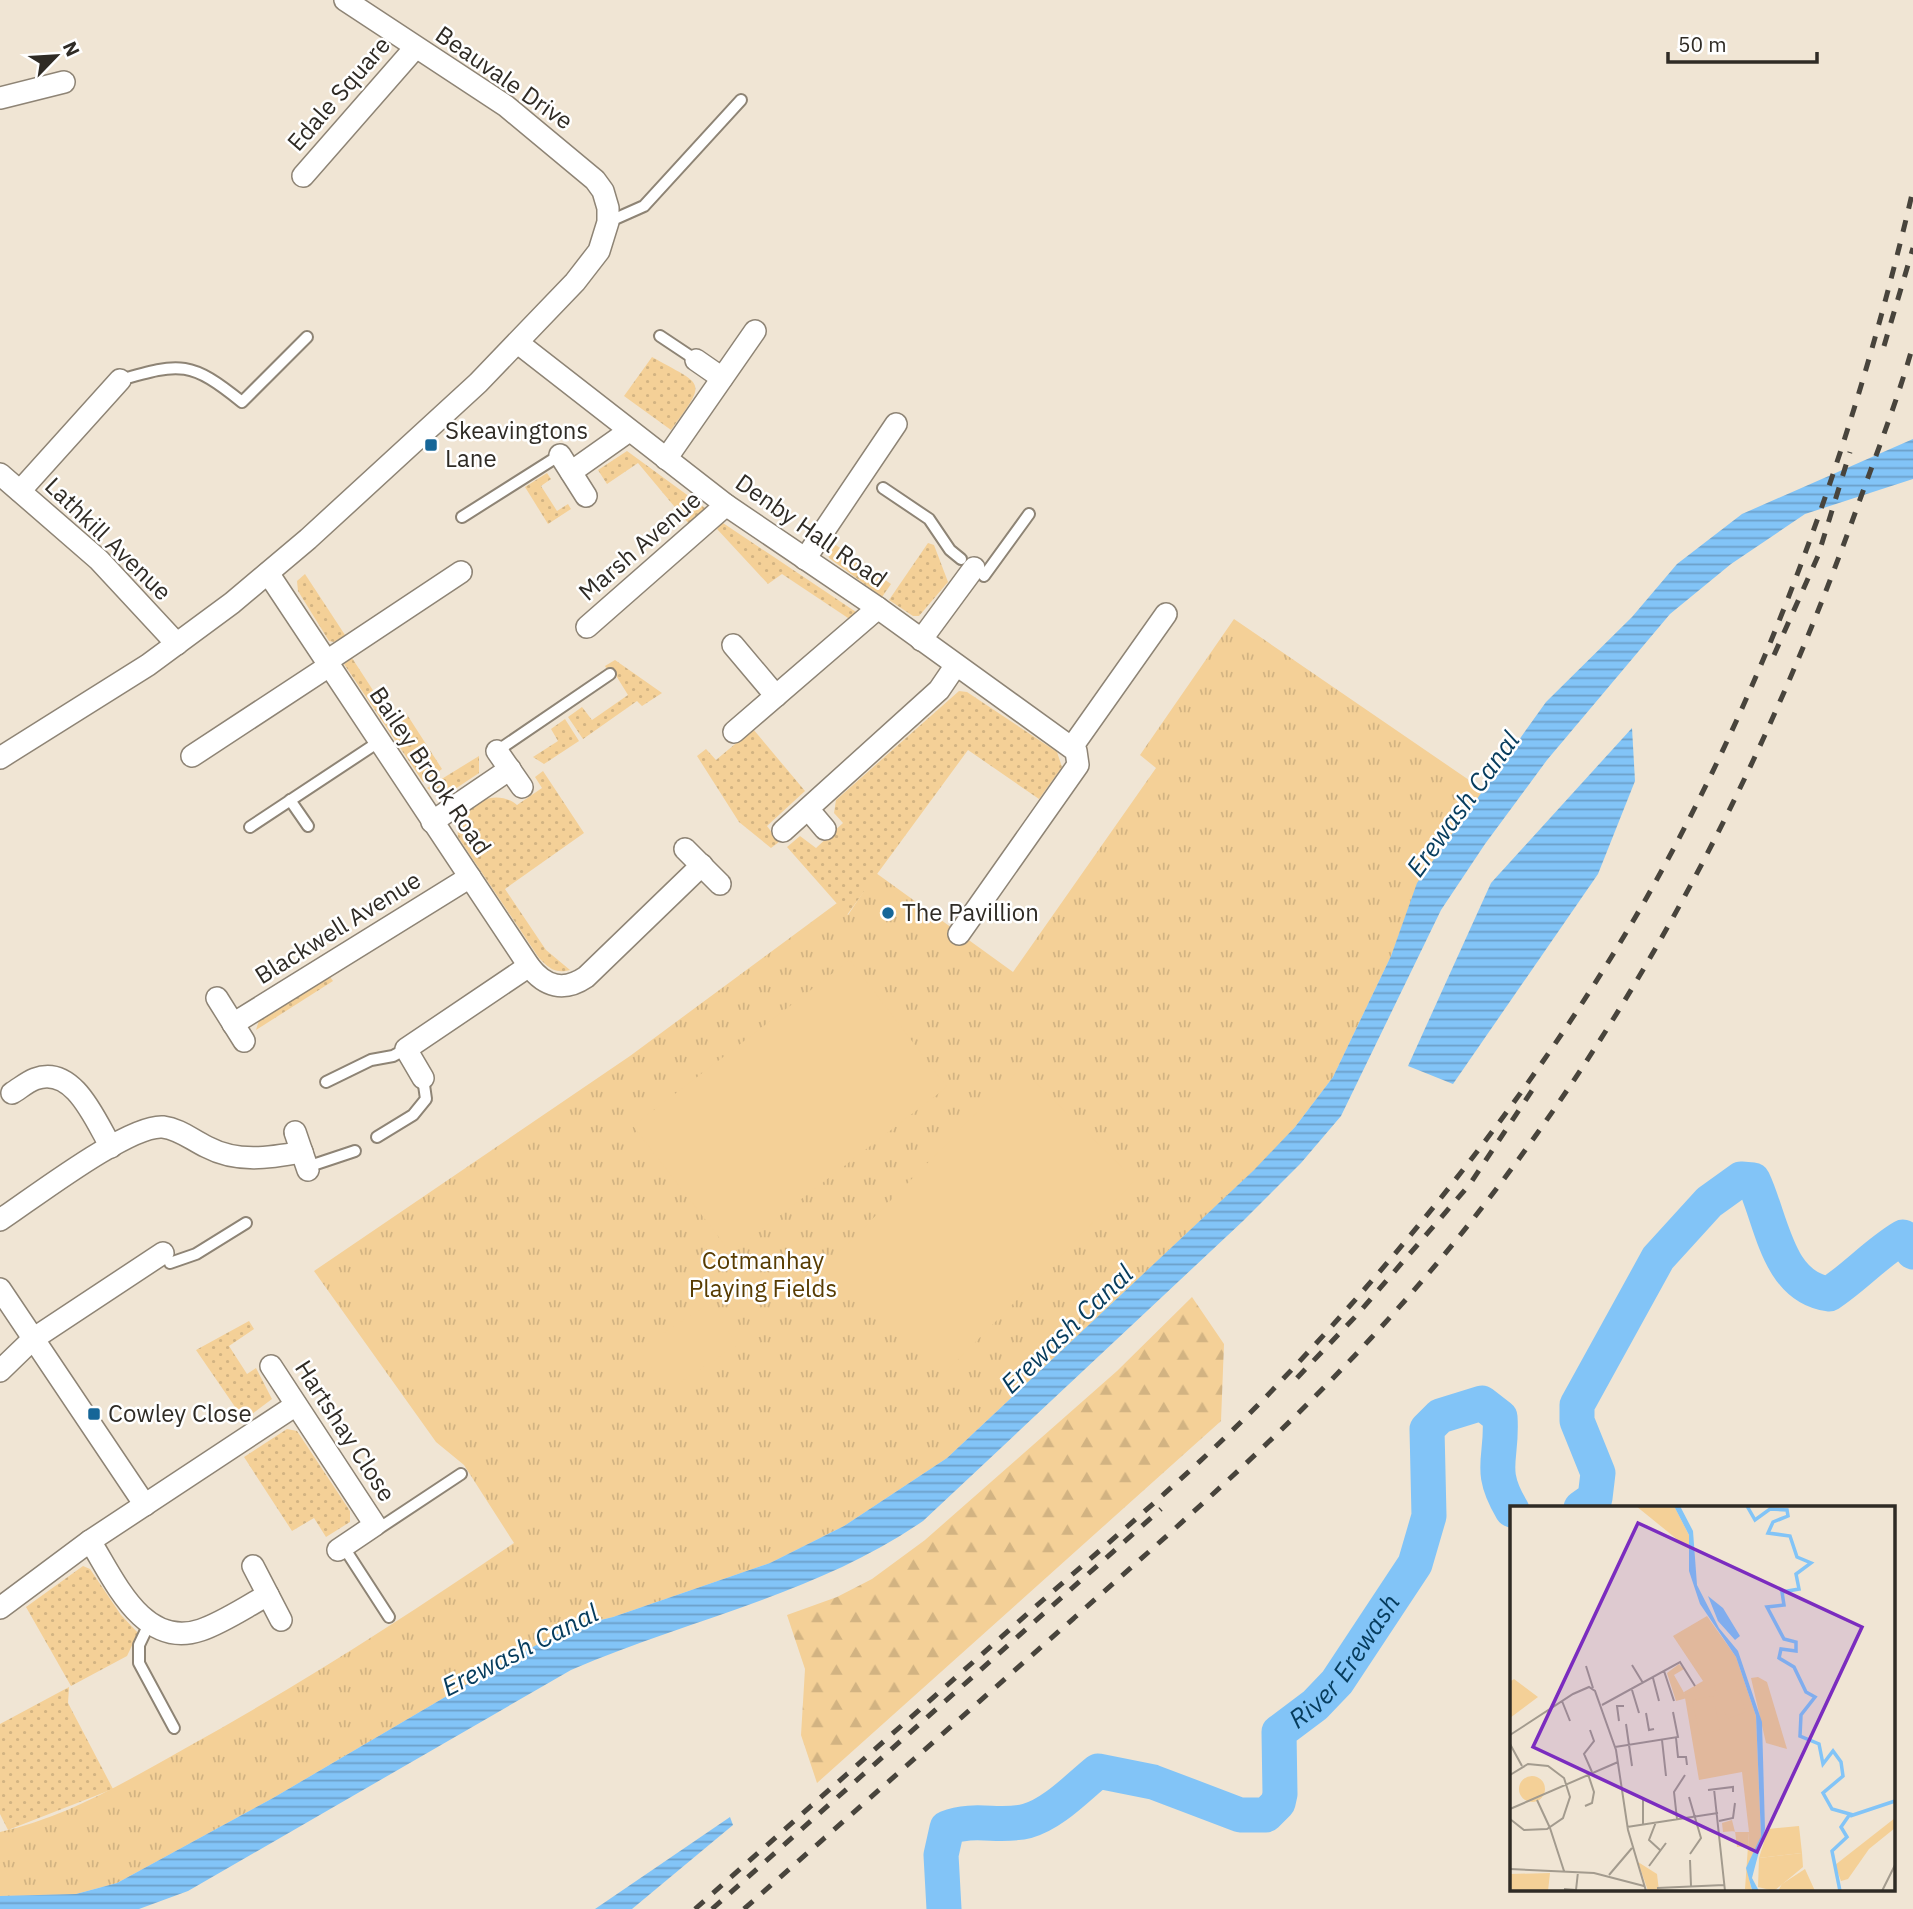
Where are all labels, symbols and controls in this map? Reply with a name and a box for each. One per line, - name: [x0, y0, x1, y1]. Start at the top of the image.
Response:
- street label: Beauvale Drive: [430, 18, 580, 136]
- north arrow: [21, 21, 91, 91]
- scale bar: [1668, 21, 1817, 65]
- street label: Edale Square: [280, 29, 397, 157]
- text: 50 m: [1678, 30, 1727, 58]
- text: N: [58, 38, 85, 60]
- place label: Skeavingtons Lane: [445, 414, 588, 474]
- marker: Skeavingtons Lane: [423, 437, 439, 453]
- street label: Denby Hall Road: [730, 466, 894, 594]
- street label: Lathkill Avenue: [38, 470, 179, 607]
- street label: Marsh Avenue: [571, 483, 707, 607]
- street label: Bailey Brook Road: [363, 680, 499, 861]
- water label: Erewash Canal: [1398, 724, 1526, 883]
- street label: Blackwell Avenue: [248, 863, 427, 991]
- place label: The Pavillion: [902, 896, 1039, 928]
- marker: The Pavillion: [880, 905, 896, 921]
- park label: Cotmanhay Playing Fields: [689, 1244, 837, 1304]
- water label: Erewash Canal: [993, 1256, 1140, 1400]
- street label: Hartshay Close: [288, 1354, 404, 1507]
- place label: Cowley Close: [108, 1397, 252, 1429]
- marker: Cowley Close: [86, 1406, 102, 1422]
- inset map: [1510, 1506, 1896, 1892]
- water label: River Erewash: [1281, 1587, 1407, 1735]
- water label: Erewash Canal: [435, 1595, 604, 1703]

